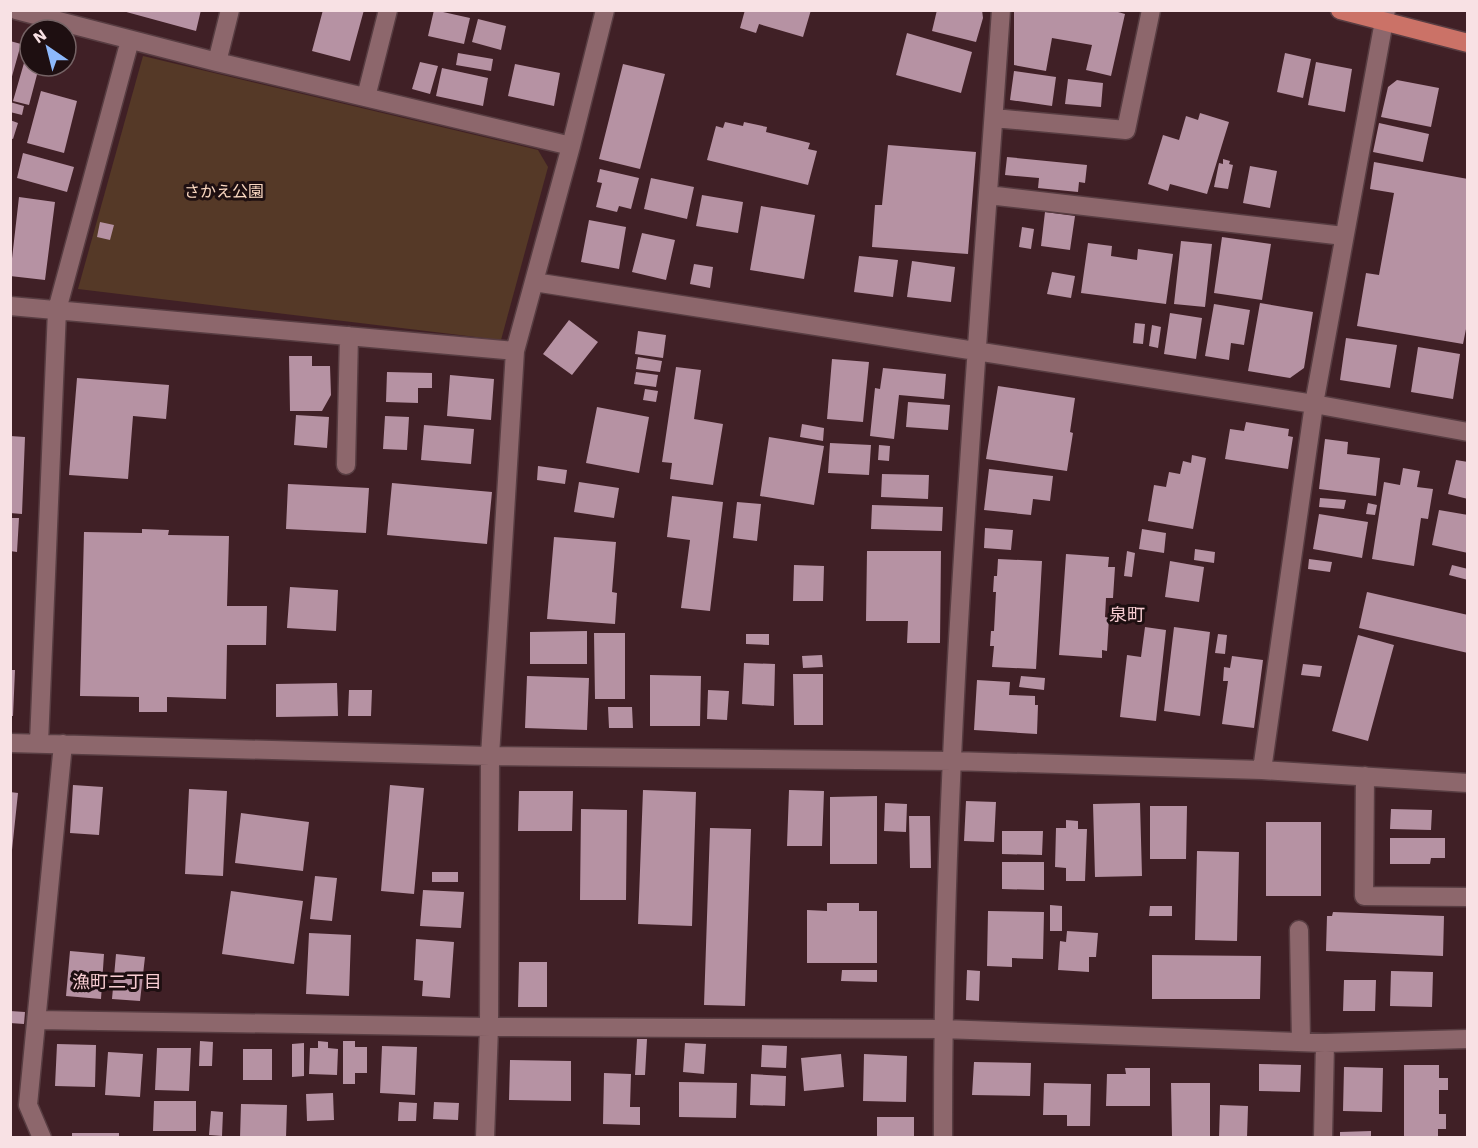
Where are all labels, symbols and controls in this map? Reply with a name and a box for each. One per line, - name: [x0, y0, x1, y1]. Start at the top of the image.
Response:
- north arrow: [18, 18, 78, 78]
- text: N: [29, 25, 50, 47]
- park label: さかえ公園: [184, 182, 264, 201]
- district label: 泉町: [1109, 604, 1145, 625]
- district label: 漁町二丁目: [72, 971, 162, 992]

